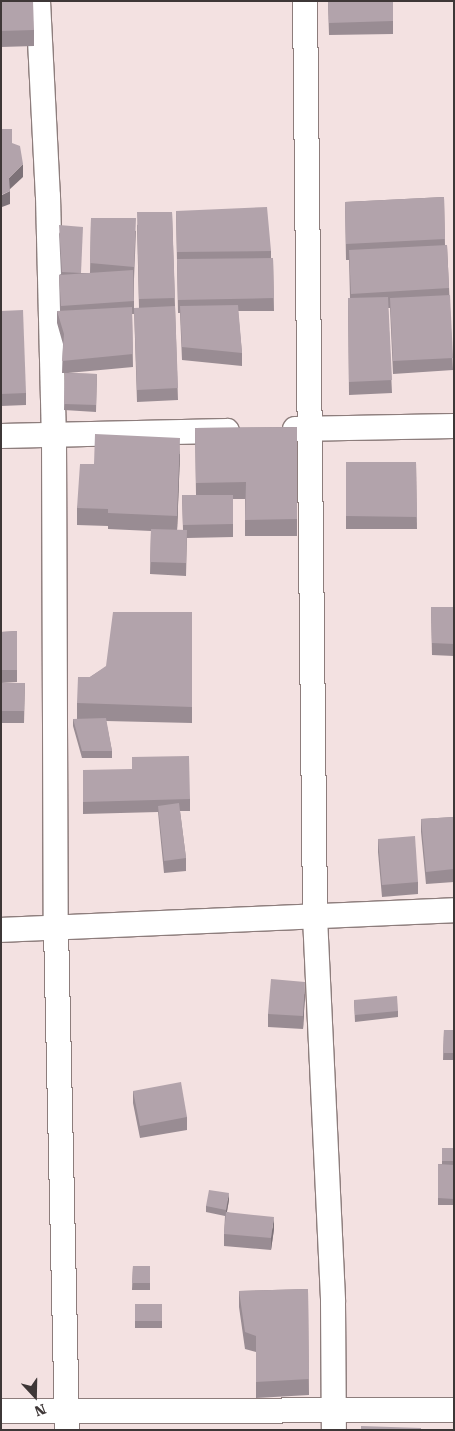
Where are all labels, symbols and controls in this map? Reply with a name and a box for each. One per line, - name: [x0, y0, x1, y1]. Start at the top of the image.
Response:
- north arrow: [10, 1371, 60, 1421]
- text: N: [32, 1401, 48, 1419]

